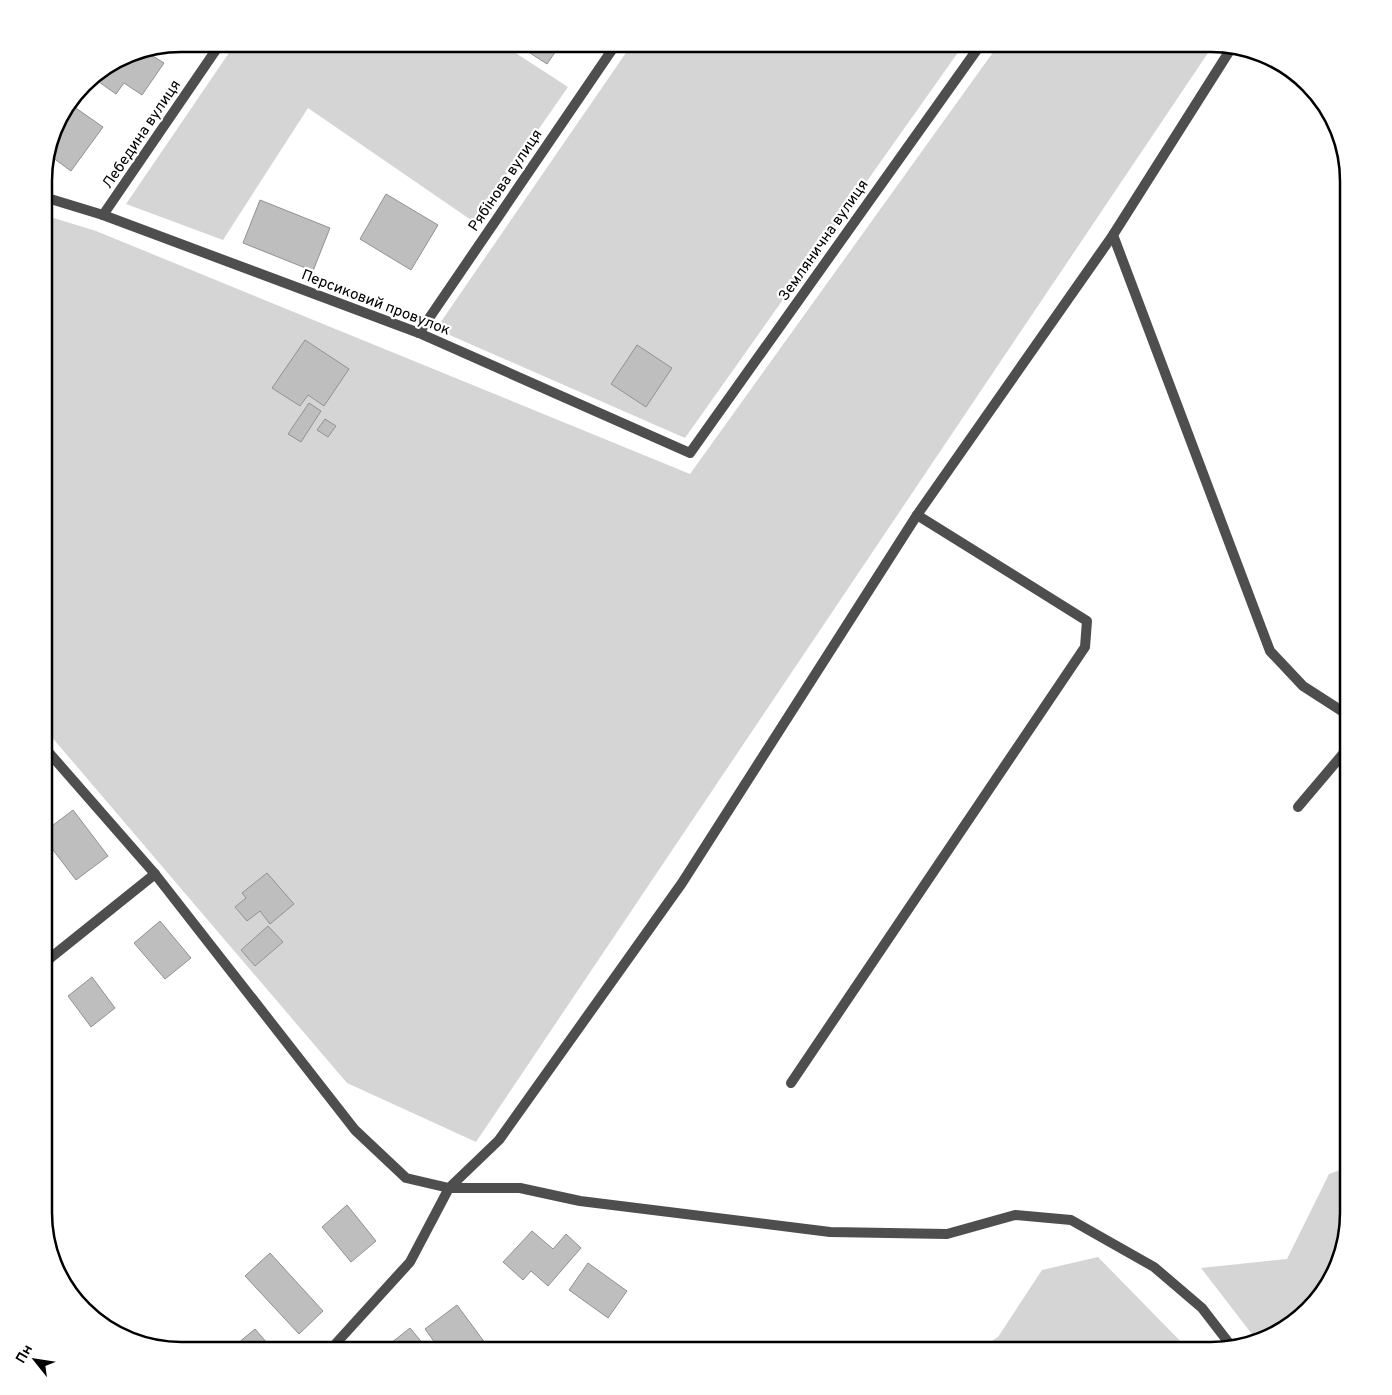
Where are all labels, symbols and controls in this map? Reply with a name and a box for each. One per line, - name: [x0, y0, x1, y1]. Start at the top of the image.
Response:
- street label: Лебедина вулиця: [99, 77, 186, 193]
- street label: Рябінова вулиця: [465, 126, 547, 235]
- street label: Землянична вулиця: [775, 176, 873, 305]
- street label: Персиковий провулок: [298, 266, 453, 341]
- north arrow: [10, 1335, 60, 1385]
- text: Пн: [13, 1342, 37, 1367]

